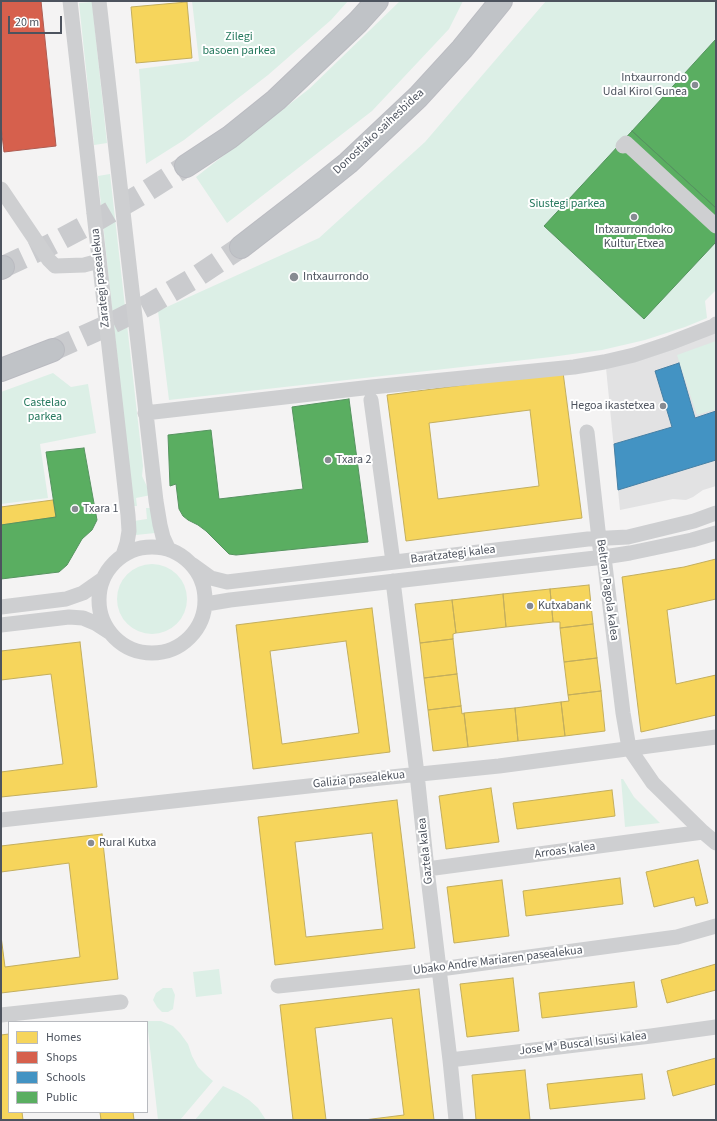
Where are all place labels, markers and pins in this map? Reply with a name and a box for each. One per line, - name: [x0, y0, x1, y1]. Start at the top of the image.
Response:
- place label: Intxaurrondo Udal Kirol Gunea: [603, 71, 687, 99]
- marker: Intxaurrondo Udal Kirol Gunea: [690, 80, 700, 90]
- marker: Intxaurrondoko Kultur Etxea: [629, 212, 639, 222]
- place label: Intxaurrondoko Kultur Etxea: [595, 223, 673, 251]
- place label: Intxaurrondo: [303, 270, 369, 284]
- marker: Intxaurrondo: [288, 271, 300, 283]
- place label: Hegoa ikastetxea: [571, 399, 655, 413]
- marker: Hegoa ikastetxea: [658, 401, 668, 411]
- place label: Txara 2: [336, 453, 372, 467]
- marker: Txara 2: [323, 455, 333, 465]
- place label: Txara 1: [83, 502, 119, 516]
- marker: Txara 1: [70, 504, 80, 514]
- place label: Kutxabank: [538, 599, 591, 613]
- marker: Kutxabank: [525, 601, 535, 611]
- place label: Rural Kutxa: [99, 836, 156, 850]
- marker: Rural Kutxa: [86, 838, 96, 848]

